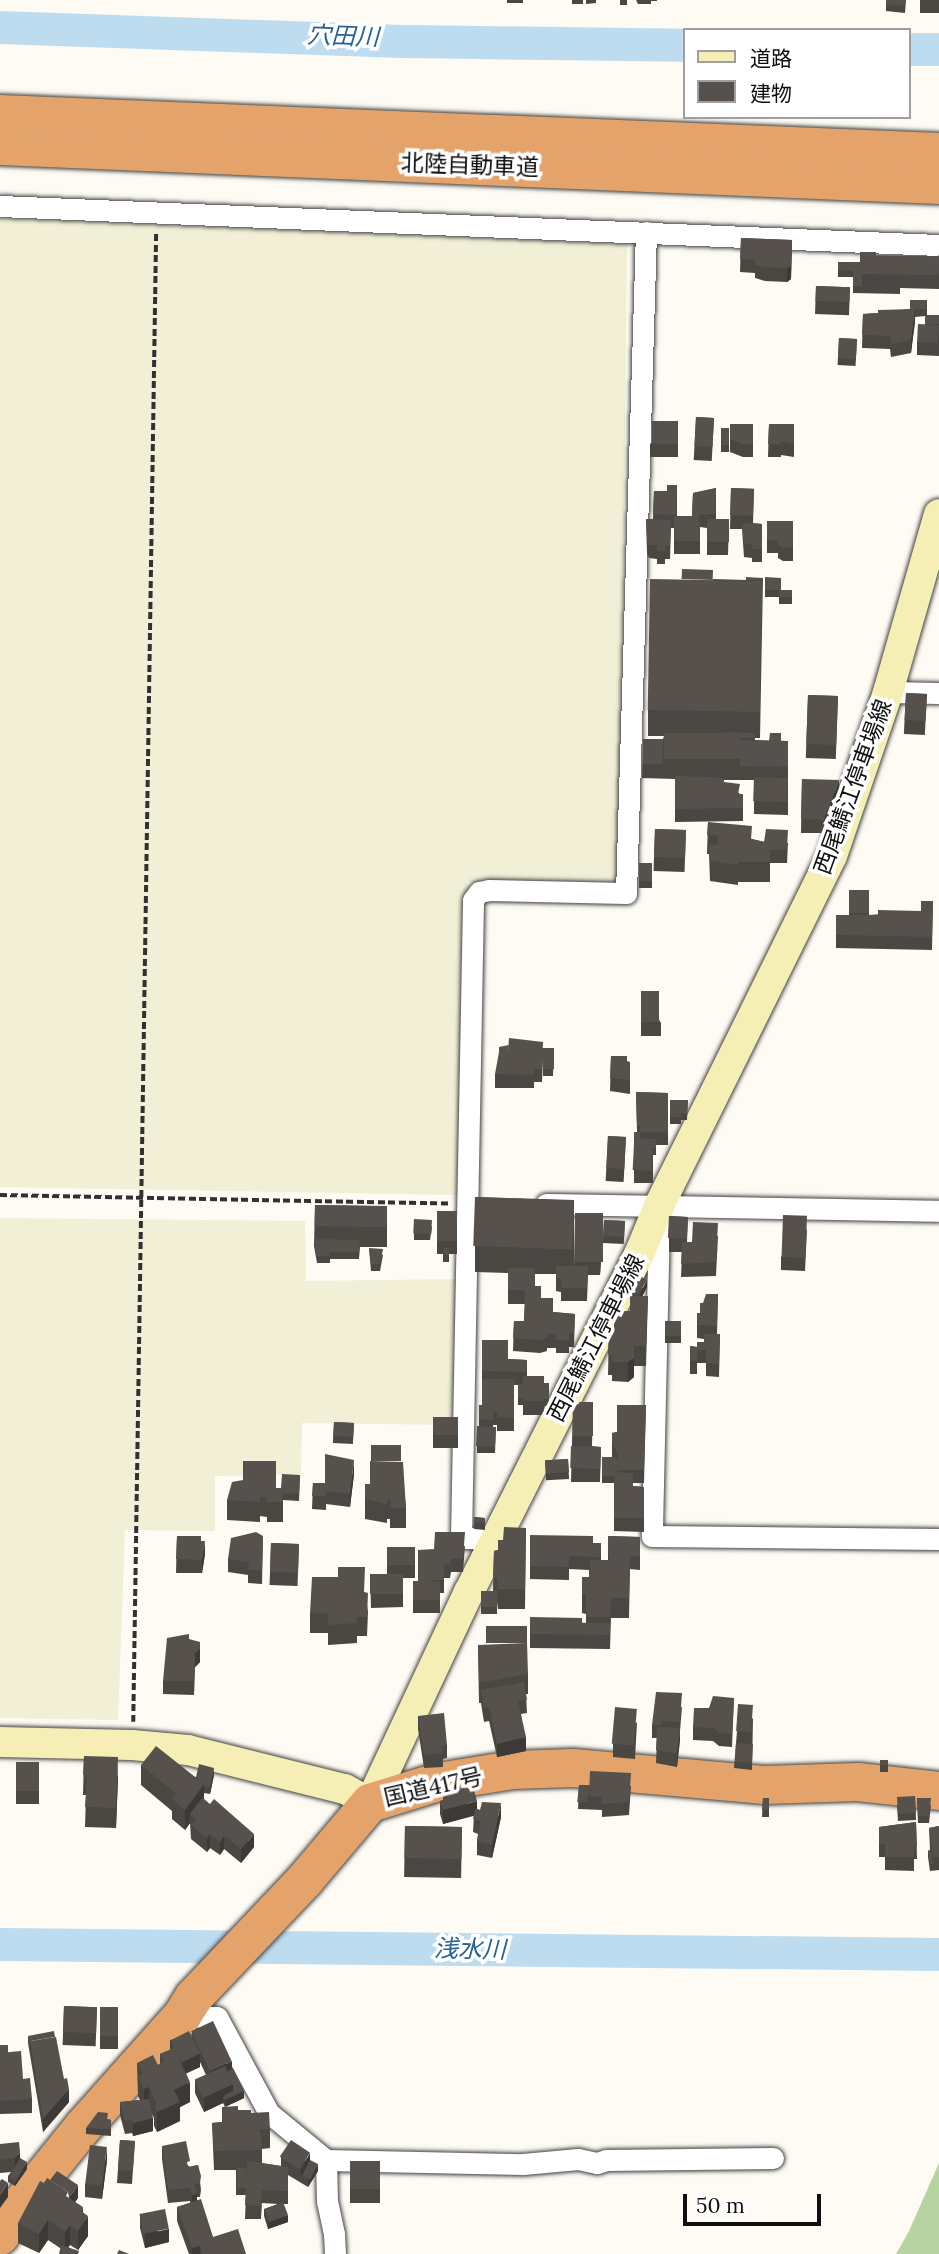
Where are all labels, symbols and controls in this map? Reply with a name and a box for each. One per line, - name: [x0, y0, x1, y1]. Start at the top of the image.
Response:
- water label: 穴田川: [307, 20, 379, 52]
- legend: [684, 28, 911, 119]
- text: 道路: [750, 45, 792, 72]
- text: 建物: [750, 80, 792, 107]
- street label: 北陸自動車道: [401, 149, 539, 181]
- street label: 西尾鯖江停車場線: [809, 696, 897, 878]
- street label: 西尾鯖江停車場線: [542, 1250, 650, 1426]
- street label: 国道417号: [381, 1762, 485, 1812]
- water label: 浅水川: [434, 1934, 506, 1964]
- scale bar: [687, 2180, 825, 2224]
- text: 50 m: [696, 2192, 745, 2219]

